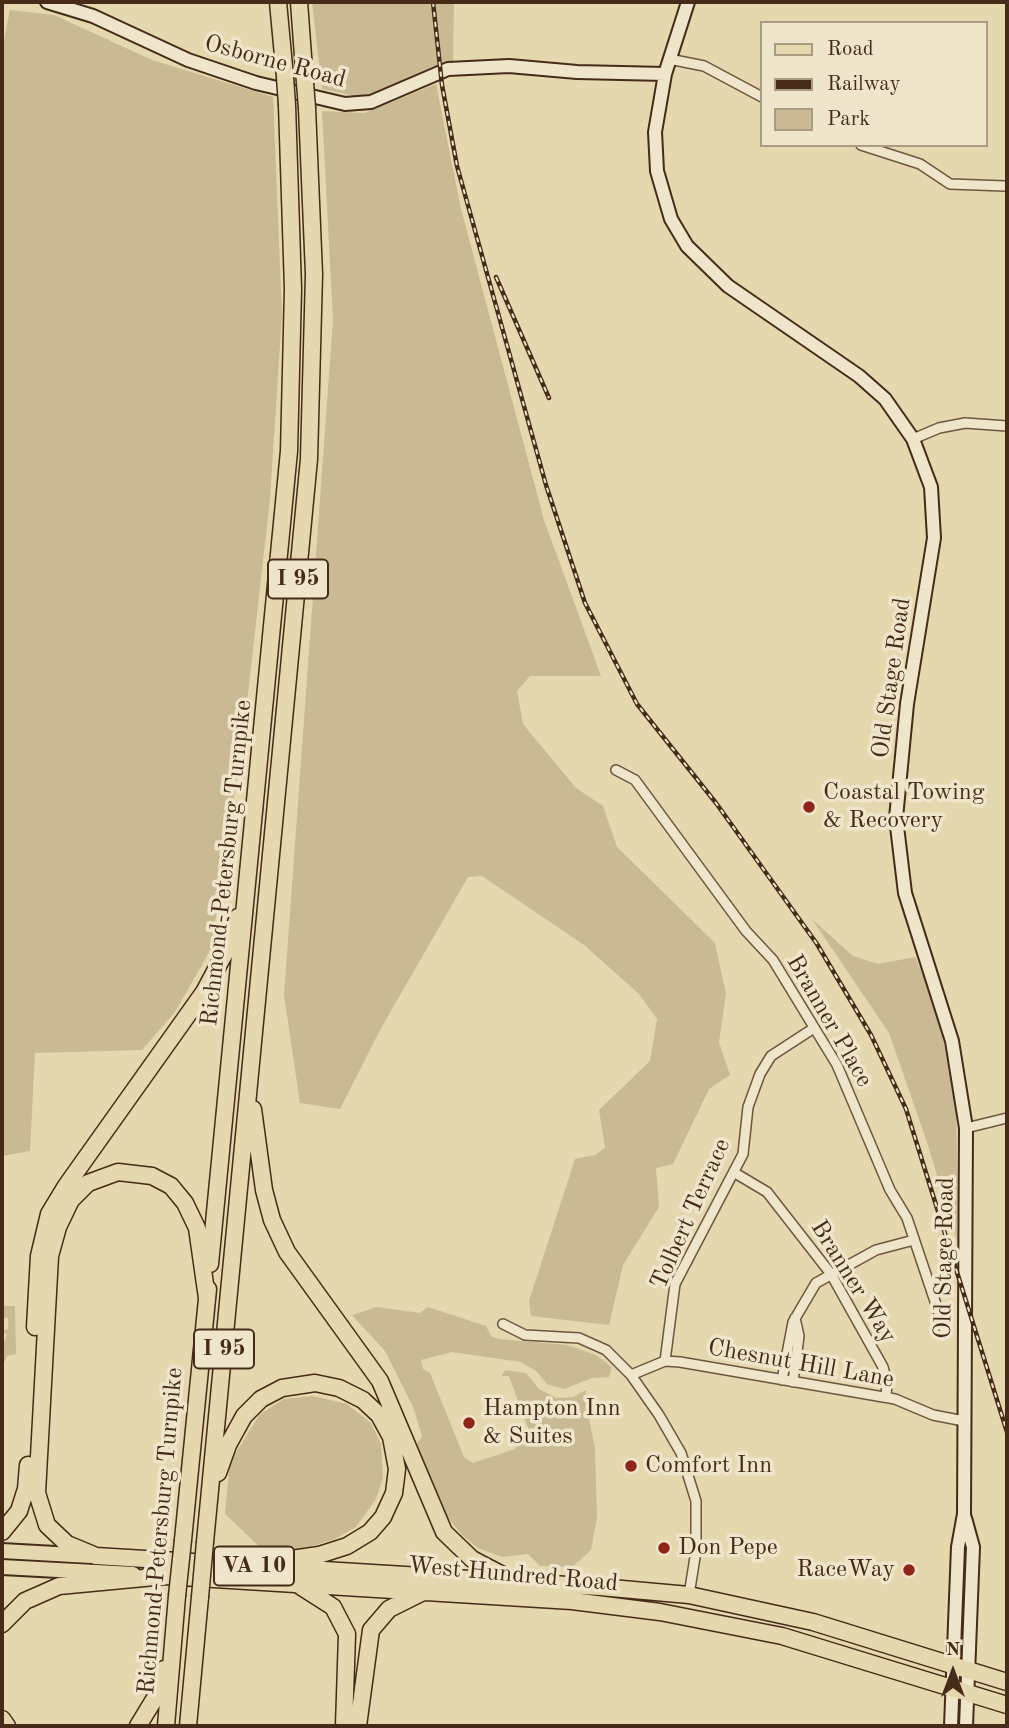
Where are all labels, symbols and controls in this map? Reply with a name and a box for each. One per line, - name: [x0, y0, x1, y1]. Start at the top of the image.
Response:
- legend: [760, 21, 988, 147]
- street label: Osborne Road: [201, 29, 349, 95]
- text: Road: [827, 39, 874, 60]
- text: Railway: [827, 74, 901, 95]
- text: Park: [827, 109, 870, 130]
- road number: I 95: [268, 559, 328, 598]
- street label: Old Stage Road: [866, 596, 918, 760]
- street label: Richmond-Petersburg Turnpike: [196, 698, 258, 1028]
- place label: Coastal Towing & Recovery: [823, 779, 985, 835]
- marker: Coastal Towing & Recovery: [801, 799, 817, 815]
- street label: Branner Place: [780, 950, 878, 1092]
- street label: Tolbert Terrace: [645, 1134, 737, 1294]
- street label: Old Stage Road: [929, 1177, 961, 1339]
- street label: Branner Way: [804, 1215, 902, 1349]
- road number: I 95: [194, 1330, 254, 1368]
- street label: Chesnut Hill Lane: [706, 1333, 896, 1395]
- street label: Richmond-Petersburg Turnpike: [132, 1366, 190, 1696]
- place label: Hampton Inn & Suites: [483, 1395, 621, 1451]
- marker: Hampton Inn & Suites: [461, 1415, 477, 1431]
- place label: Comfort Inn: [645, 1452, 772, 1480]
- marker: Comfort Inn: [623, 1458, 639, 1474]
- place label: Don Pepe: [678, 1534, 778, 1562]
- marker: Don Pepe: [656, 1540, 672, 1556]
- road number: VA 10: [214, 1546, 294, 1586]
- street label: West Hundred Road: [407, 1551, 619, 1599]
- place label: RaceWay: [797, 1556, 895, 1584]
- marker: RaceWay: [901, 1562, 917, 1578]
- north arrow: [918, 1637, 988, 1707]
- text: N: [946, 1641, 960, 1660]

